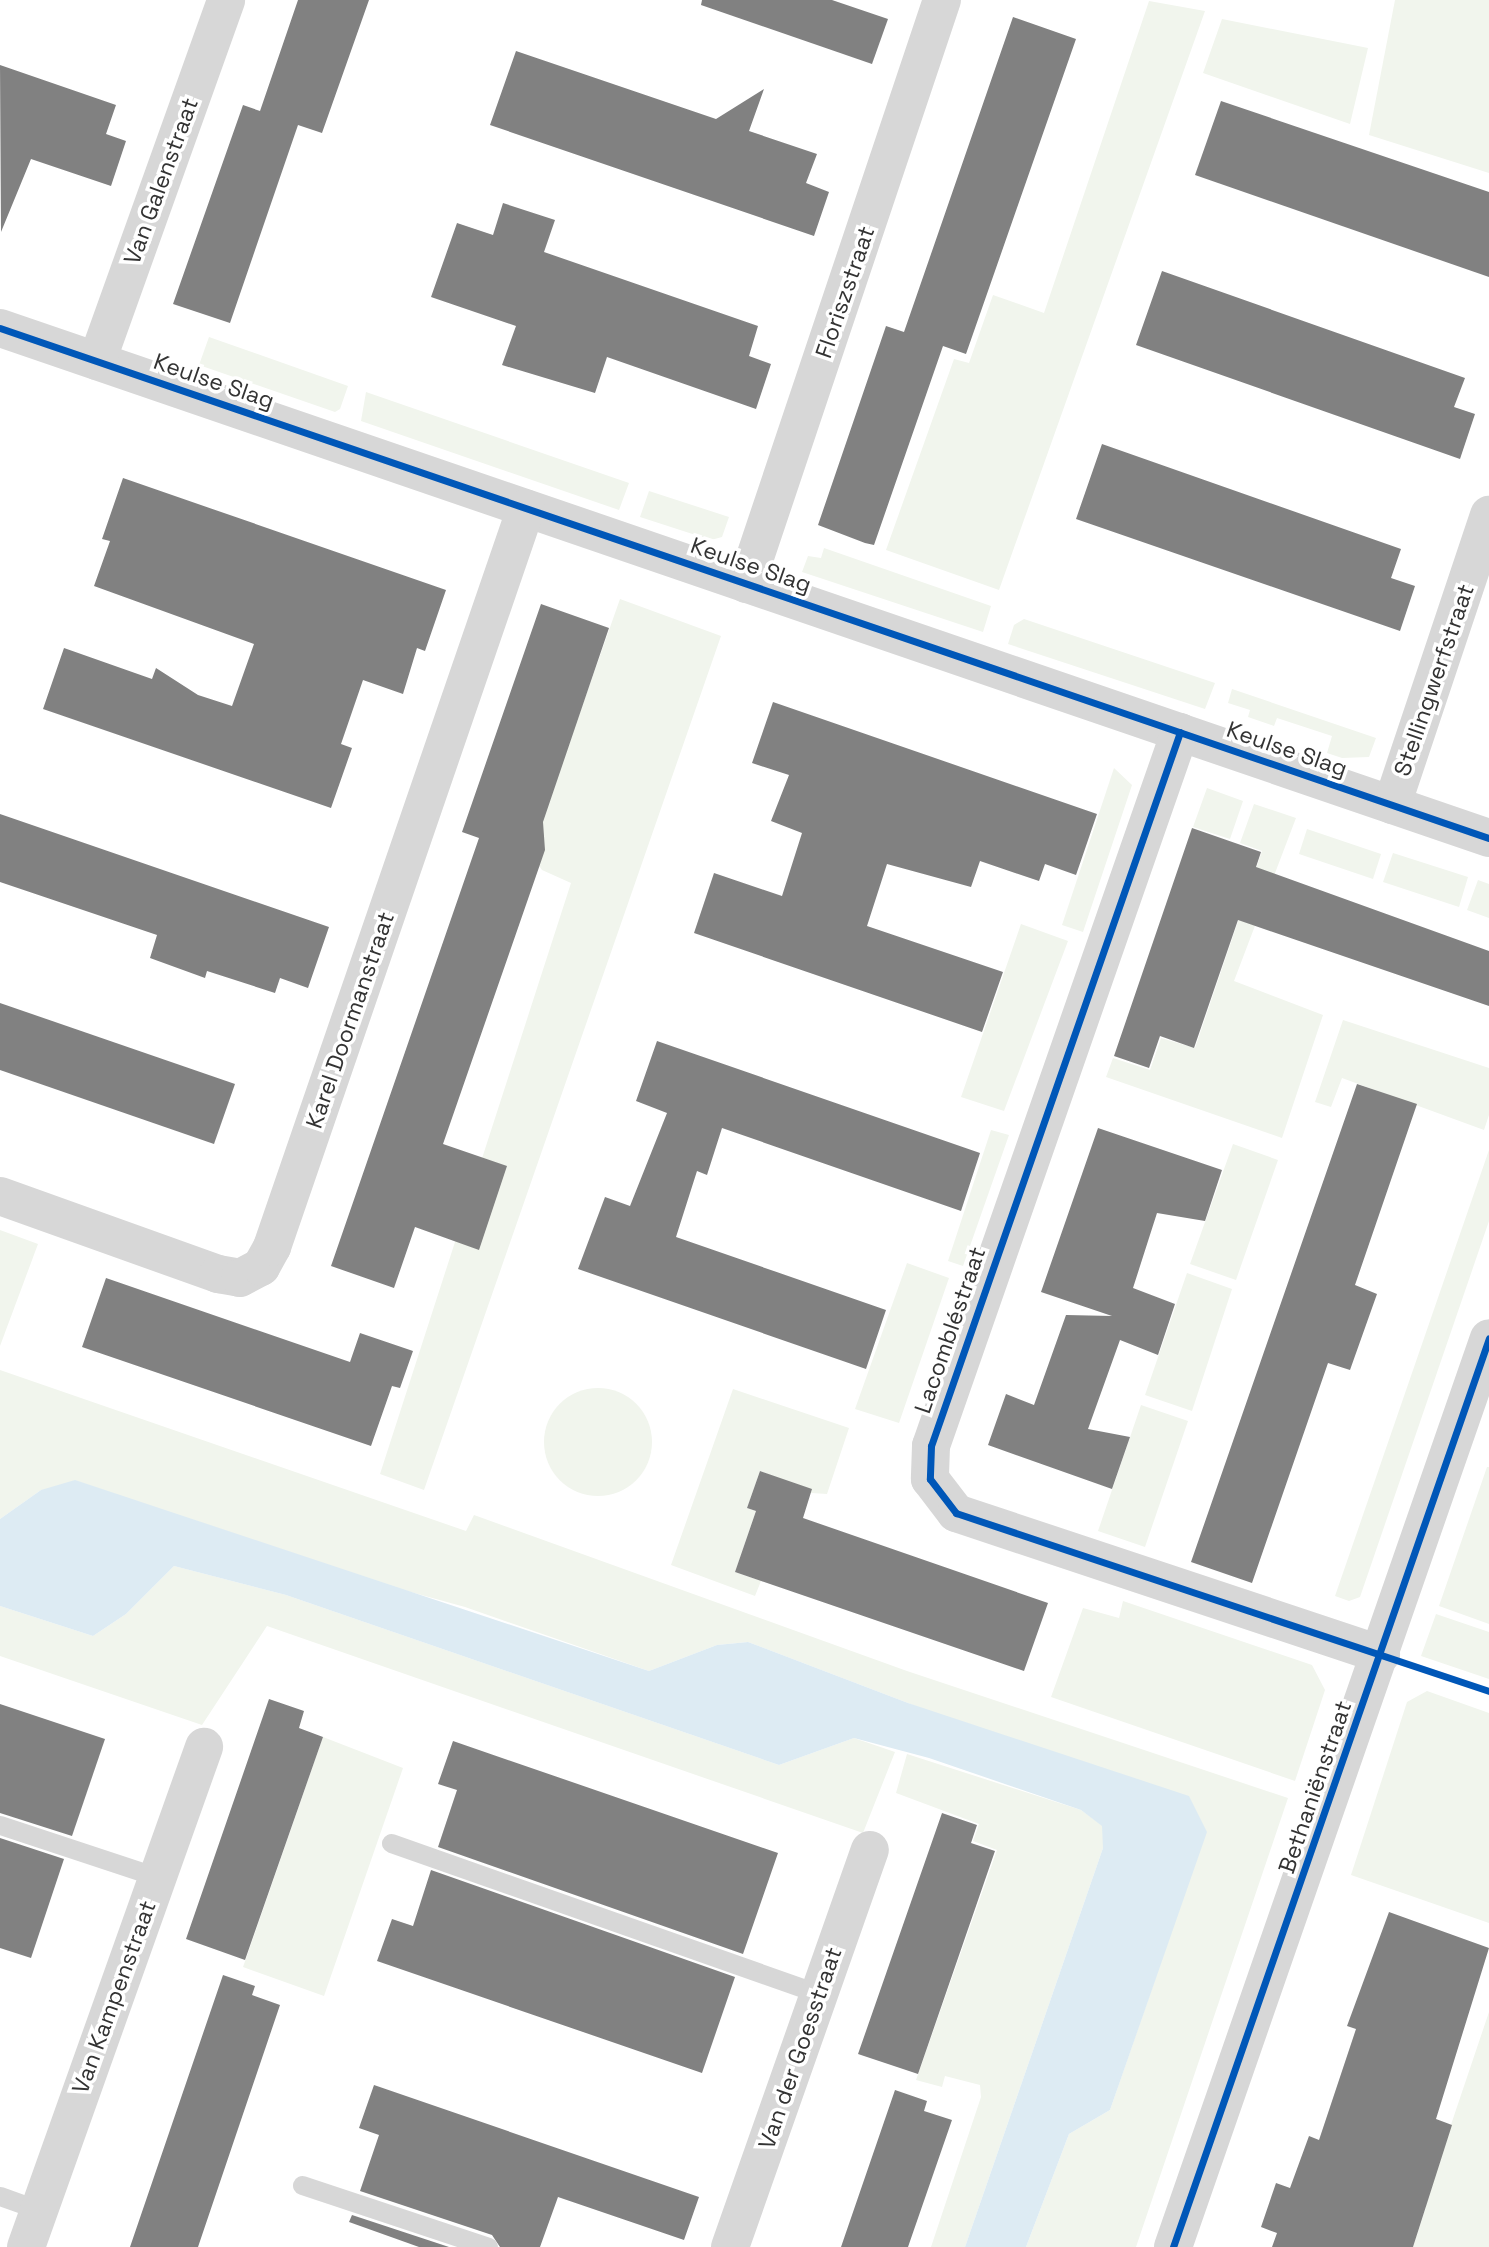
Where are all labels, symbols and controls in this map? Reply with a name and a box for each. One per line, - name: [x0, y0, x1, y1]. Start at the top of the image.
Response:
- street label: Van Galenstraat: [118, 94, 204, 268]
- street label: Floriszstraat: [810, 222, 880, 362]
- street label: Keulse Slag: [150, 347, 278, 415]
- street label: Keulse Slag: [687, 531, 815, 599]
- street label: Stellingwerfstraat: [1388, 580, 1480, 780]
- street label: Keulse Slag: [1223, 715, 1351, 783]
- street label: Karel Doormanstraat: [300, 908, 400, 1132]
- street label: Lacombléstraat: [909, 1243, 991, 1417]
- street label: Bethaniënstraat: [1273, 1697, 1357, 1877]
- street label: Van Kampenstraat: [66, 1897, 162, 2097]
- street label: Van der Goesstraat: [752, 1943, 848, 2153]

